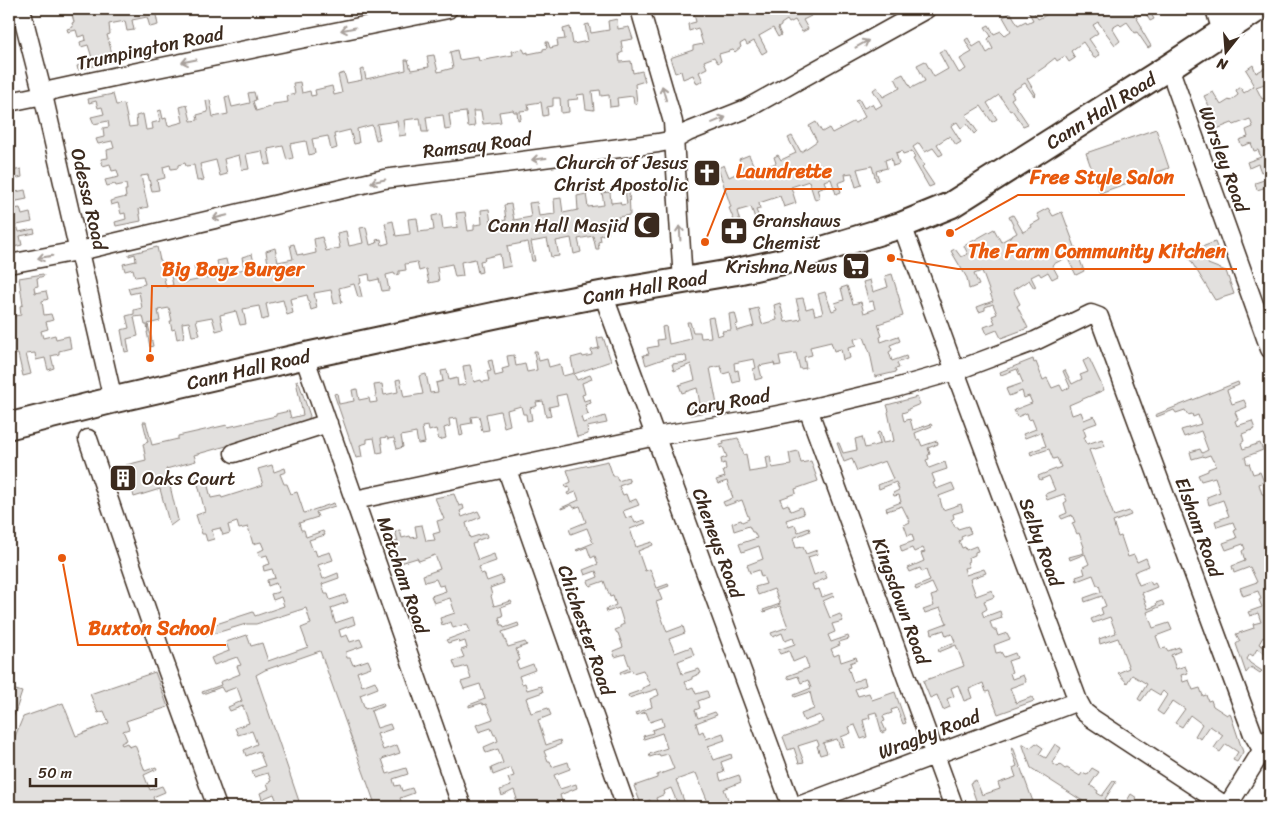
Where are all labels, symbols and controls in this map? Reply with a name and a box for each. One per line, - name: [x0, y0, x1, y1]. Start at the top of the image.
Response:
- street label: Trumpington Road: [73, 16, 228, 80]
- one-way arrow: [341, 24, 357, 34]
- north arrow: [1202, 28, 1252, 78]
- one-way arrow: [854, 39, 869, 49]
- text: N: [1214, 50, 1232, 78]
- one-way arrow: [182, 57, 198, 66]
- street label: Cann Hall Road: [1039, 62, 1163, 158]
- one-way arrow: [659, 85, 669, 101]
- street label: Worsley Road: [1189, 101, 1259, 218]
- one-way arrow: [710, 115, 726, 124]
- street label: Ramsay Road: [421, 122, 535, 168]
- street label: Odessa Road: [61, 145, 117, 255]
- place label: Church of Jesus Christ Apostolic: [554, 146, 689, 201]
- one-way arrow: [532, 154, 548, 164]
- callout: Laundrette: [726, 154, 842, 189]
- text: Laundrette: [736, 154, 833, 189]
- church icon: Church of Jesus Christ Apostolic: [692, 158, 722, 188]
- callout: Free Style Salon: [1018, 160, 1185, 195]
- text: Free Style Salon: [1029, 160, 1174, 195]
- one-way arrow: [371, 176, 387, 186]
- place label: Granshaws Chemist: [753, 204, 841, 259]
- place label: Cann Hall Masjid: [488, 209, 630, 242]
- mosque icon: Cann Hall Masjid: [632, 210, 662, 240]
- one-way arrow: [213, 213, 229, 222]
- pharmacy icon: Granshaws Chemist: [719, 216, 749, 246]
- one-way arrow: [675, 225, 684, 241]
- callout: The Farm Community Kitchen: [958, 234, 1237, 269]
- text: The Farm Community Kitchen: [968, 234, 1226, 269]
- place label: Krishna News: [726, 250, 837, 283]
- callout: Big Boyz Burger: [152, 251, 314, 286]
- supermarket icon: Krishna News: [841, 251, 871, 281]
- text: Big Boyz Burger: [162, 252, 306, 287]
- one-way arrow: [37, 253, 53, 262]
- street label: Cann Hall Road: [580, 260, 711, 314]
- street label: Cann Hall Road: [183, 338, 314, 399]
- street label: Cary Road: [683, 378, 775, 426]
- place label: Oaks Court: [142, 462, 235, 495]
- building icon: Oaks Court: [108, 463, 138, 493]
- street label: Elsham Road: [1166, 472, 1233, 583]
- street label: Cheneys Road: [683, 483, 754, 604]
- street label: Selby Road: [1010, 493, 1073, 593]
- street label: Matcham Road: [367, 512, 439, 639]
- street label: Kingsdown Road: [863, 533, 940, 671]
- street label: Chichester Road: [548, 560, 624, 702]
- callout: Buxton School: [78, 610, 226, 645]
- text: Buxton School: [88, 611, 217, 646]
- street label: Wragby Road: [873, 699, 986, 769]
- scale bar: [30, 756, 156, 788]
- text: 50 m: [38, 760, 73, 786]

